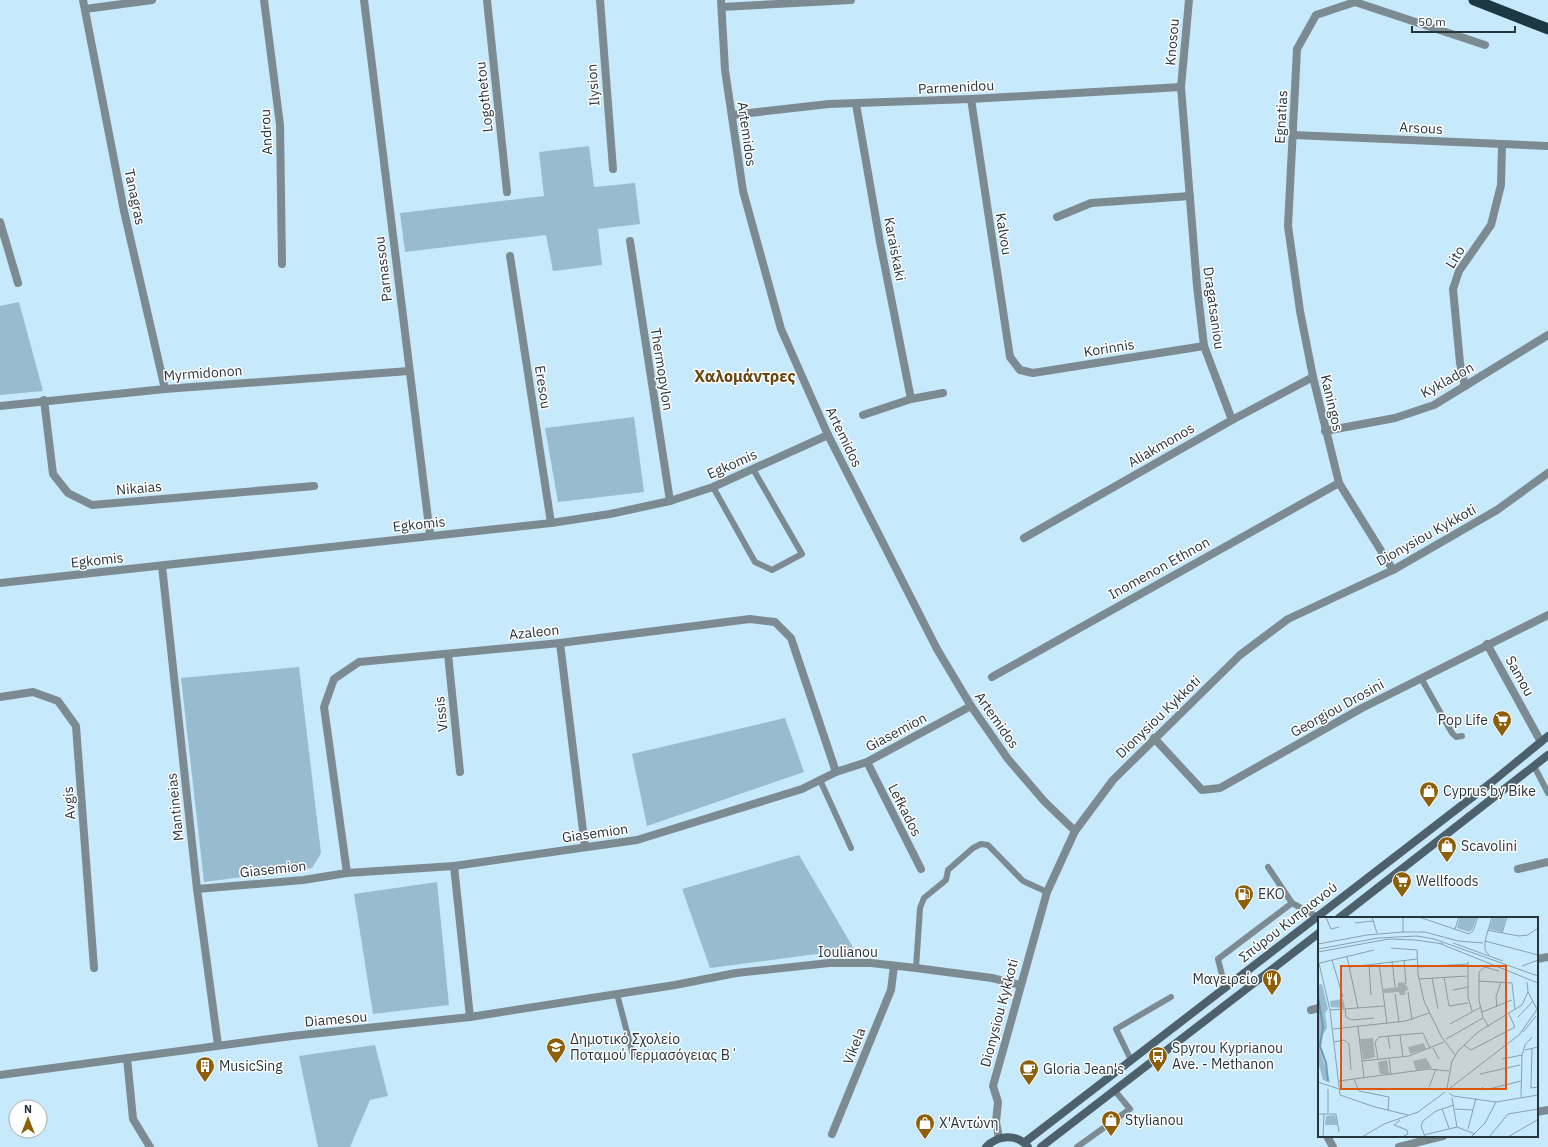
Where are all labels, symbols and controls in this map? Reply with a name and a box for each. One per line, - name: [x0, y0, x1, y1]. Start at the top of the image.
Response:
- scale bar: [1412, 8, 1515, 34]
- text: 50 m: [1418, 14, 1446, 29]
- street label: Knosou: [1161, 18, 1183, 66]
- street label: Logothetou: [471, 61, 497, 133]
- street label: Ilysion: [583, 63, 603, 107]
- street label: Parmenidou: [917, 76, 995, 98]
- street label: Egnatias: [1271, 90, 1291, 144]
- street label: Artemidos: [734, 100, 760, 168]
- street label: Androu: [256, 109, 276, 155]
- street label: Arsous: [1399, 118, 1443, 138]
- street label: Tanagras: [120, 167, 150, 227]
- street label: Kalvou: [992, 212, 1016, 256]
- street label: Karaiskaki: [880, 216, 910, 282]
- street label: Parnassou: [370, 235, 396, 303]
- street label: Lito: [1441, 242, 1469, 272]
- street label: Dragatsaniou: [1199, 266, 1229, 350]
- street label: Thermopylon: [647, 326, 677, 412]
- street label: Korinnis: [1082, 335, 1136, 361]
- street label: Kykladon: [1417, 358, 1477, 402]
- street label: Myrmidonon: [163, 361, 243, 385]
- street label: Eresou: [531, 364, 555, 410]
- district label: Χαλομάντρες: [694, 366, 796, 386]
- street label: Kaningos: [1317, 373, 1347, 433]
- street label: Artemidos: [822, 404, 866, 470]
- street label: Aliakmonos: [1125, 419, 1198, 471]
- street label: Egkomis: [704, 445, 760, 483]
- street label: Nikaias: [115, 477, 163, 499]
- street label: Dionysiou Kykkoti: [1373, 500, 1479, 570]
- street label: Egkomis: [392, 512, 446, 536]
- street label: Inomenon Ethnon: [1105, 533, 1213, 603]
- street label: Egkomis: [70, 548, 124, 572]
- street label: Azaleon: [508, 620, 560, 644]
- street label: Samou: [1502, 653, 1538, 699]
- street label: Dionysiou Kykkoti: [1112, 672, 1204, 762]
- street label: Georgiou Drosini: [1287, 675, 1387, 741]
- street label: Artemidos: [971, 688, 1023, 752]
- street label: Vissis: [430, 695, 452, 733]
- street label: Giasemion: [862, 708, 930, 756]
- supermarket icon: Pop Life: [1491, 709, 1513, 737]
- place label: Pop Life: [1438, 711, 1488, 729]
- street label: Mantineias: [162, 772, 188, 842]
- shop icon: Cyprus by Bike: [1418, 780, 1440, 808]
- street label: Lefkados: [884, 781, 926, 839]
- place label: Cyprus by Bike: [1443, 782, 1536, 800]
- street label: Avgis: [59, 786, 79, 820]
- street label: Giasemion: [561, 819, 629, 847]
- shop icon: Scavolini: [1436, 835, 1458, 863]
- place label: Scavolini: [1461, 837, 1517, 855]
- street label: Giasemion: [239, 857, 307, 881]
- supermarket icon: Wellfoods: [1391, 870, 1413, 898]
- place label: Wellfoods: [1416, 872, 1479, 890]
- street label: Σπύρου Κυπριανού: [1235, 878, 1341, 966]
- fuel station icon: EKO: [1233, 883, 1255, 911]
- place label: EKO: [1258, 885, 1285, 903]
- inset map: [1318, 917, 1538, 1137]
- street label: Ioulianou: [818, 943, 878, 961]
- street label: Dionysiou Kykkoti: [976, 957, 1022, 1069]
- restaurant icon: Μαγειρείο: [1261, 968, 1283, 996]
- place label: Μαγειρείο: [1192, 970, 1258, 988]
- street label: Diamesou: [304, 1007, 368, 1031]
- street label: Vikela: [839, 1024, 870, 1067]
- place label: Δημοτικό Σχολείο Ποταμού Γερμασόγειας Β΄: [570, 1030, 738, 1064]
- school or university icon: Δημοτικό Σχολείο Ποταμού Γερμασόγειας Β΄: [545, 1036, 567, 1064]
- place label: Spyrou Kyprianou Ave. - Methanon: [1172, 1039, 1283, 1073]
- bus stop icon: Spyrou Kyprianou Ave. - Methanon: [1147, 1045, 1169, 1073]
- building icon: MusicSing: [194, 1055, 216, 1083]
- place label: MusicSing: [219, 1057, 283, 1075]
- cafe icon: Gloria Jean's: [1018, 1058, 1040, 1086]
- place label: Gloria Jean's: [1043, 1060, 1124, 1078]
- north arrow: [8, 1099, 48, 1139]
- text: N: [24, 1102, 32, 1116]
- shop icon: Stylianou: [1100, 1109, 1122, 1137]
- place label: Stylianou: [1125, 1111, 1184, 1129]
- shop icon: Χ'Αντώνη: [914, 1112, 936, 1140]
- place label: Χ'Αντώνη: [939, 1114, 999, 1132]

